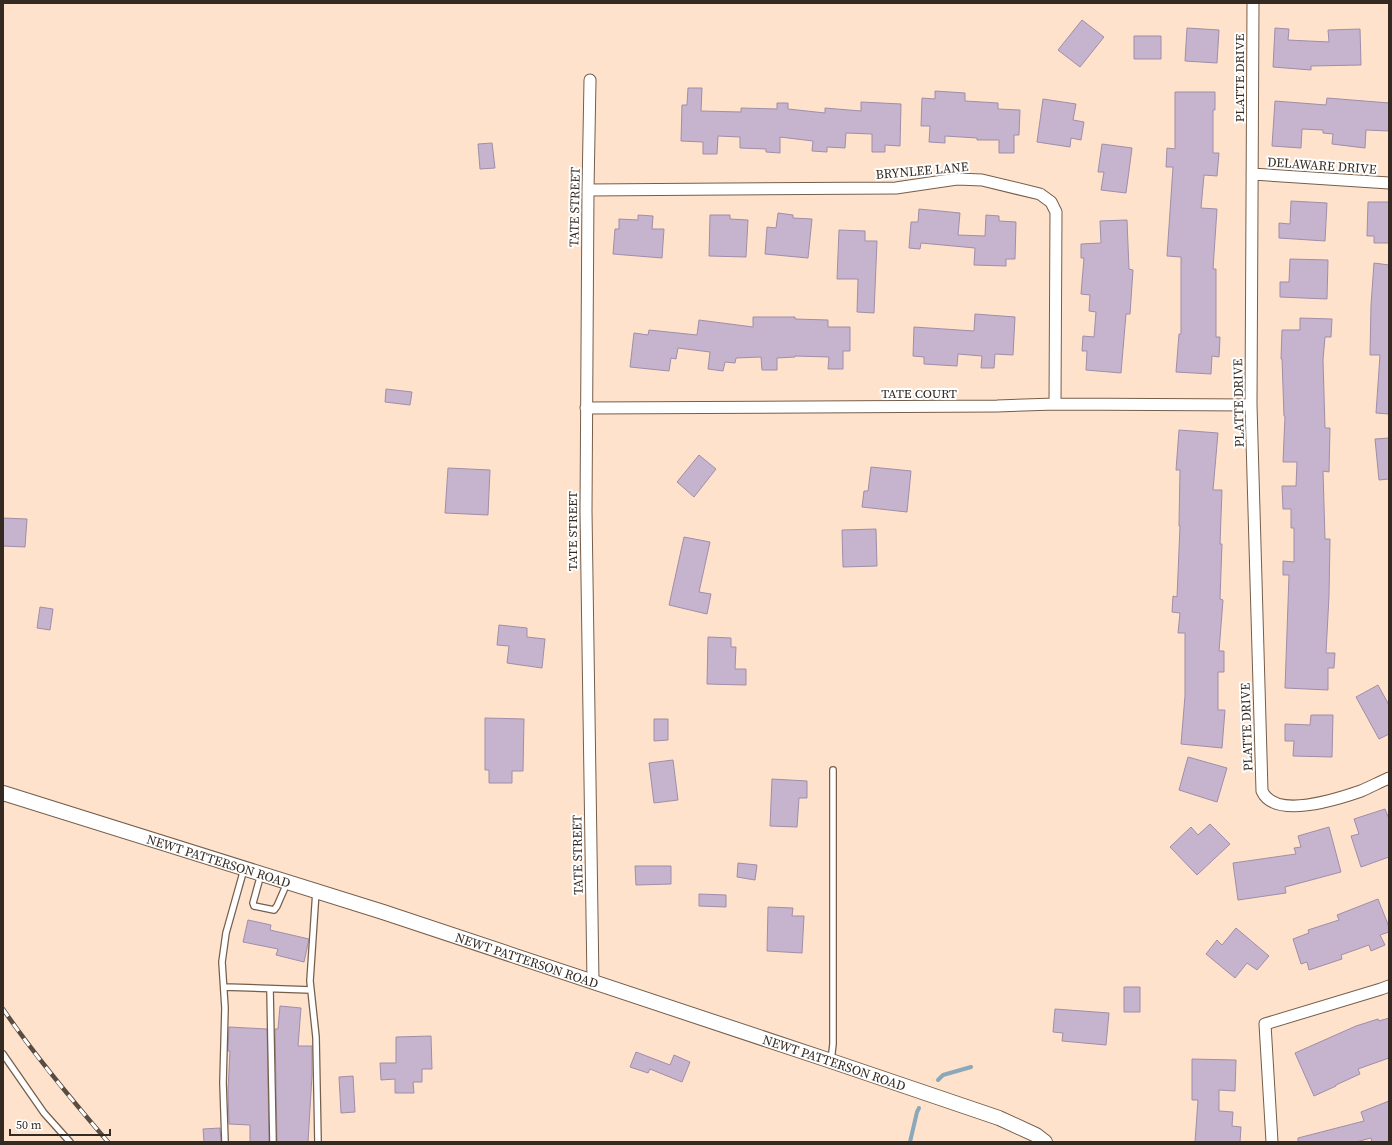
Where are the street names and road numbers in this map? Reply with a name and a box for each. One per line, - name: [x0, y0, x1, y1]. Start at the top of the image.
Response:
- street label: PLATTE DRIVE: [1231, 34, 1248, 122]
- street label: DELAWARE DRIVE: [1267, 153, 1377, 178]
- street label: BRYNLEE LANE: [875, 158, 969, 183]
- street label: TATE STREET: [565, 167, 584, 247]
- street label: PLATTE DRIVE: [1229, 358, 1248, 447]
- street label: TATE COURT: [881, 385, 957, 402]
- street label: TATE STREET: [564, 491, 581, 571]
- street label: PLATTE DRIVE: [1236, 682, 1257, 772]
- street label: TATE STREET: [568, 815, 587, 895]
- street label: NEWT PATTERSON ROAD: [144, 831, 293, 892]
- street label: NEWT PATTERSON ROAD: [453, 929, 601, 992]
- street label: NEWT PATTERSON ROAD: [761, 1031, 908, 1095]

